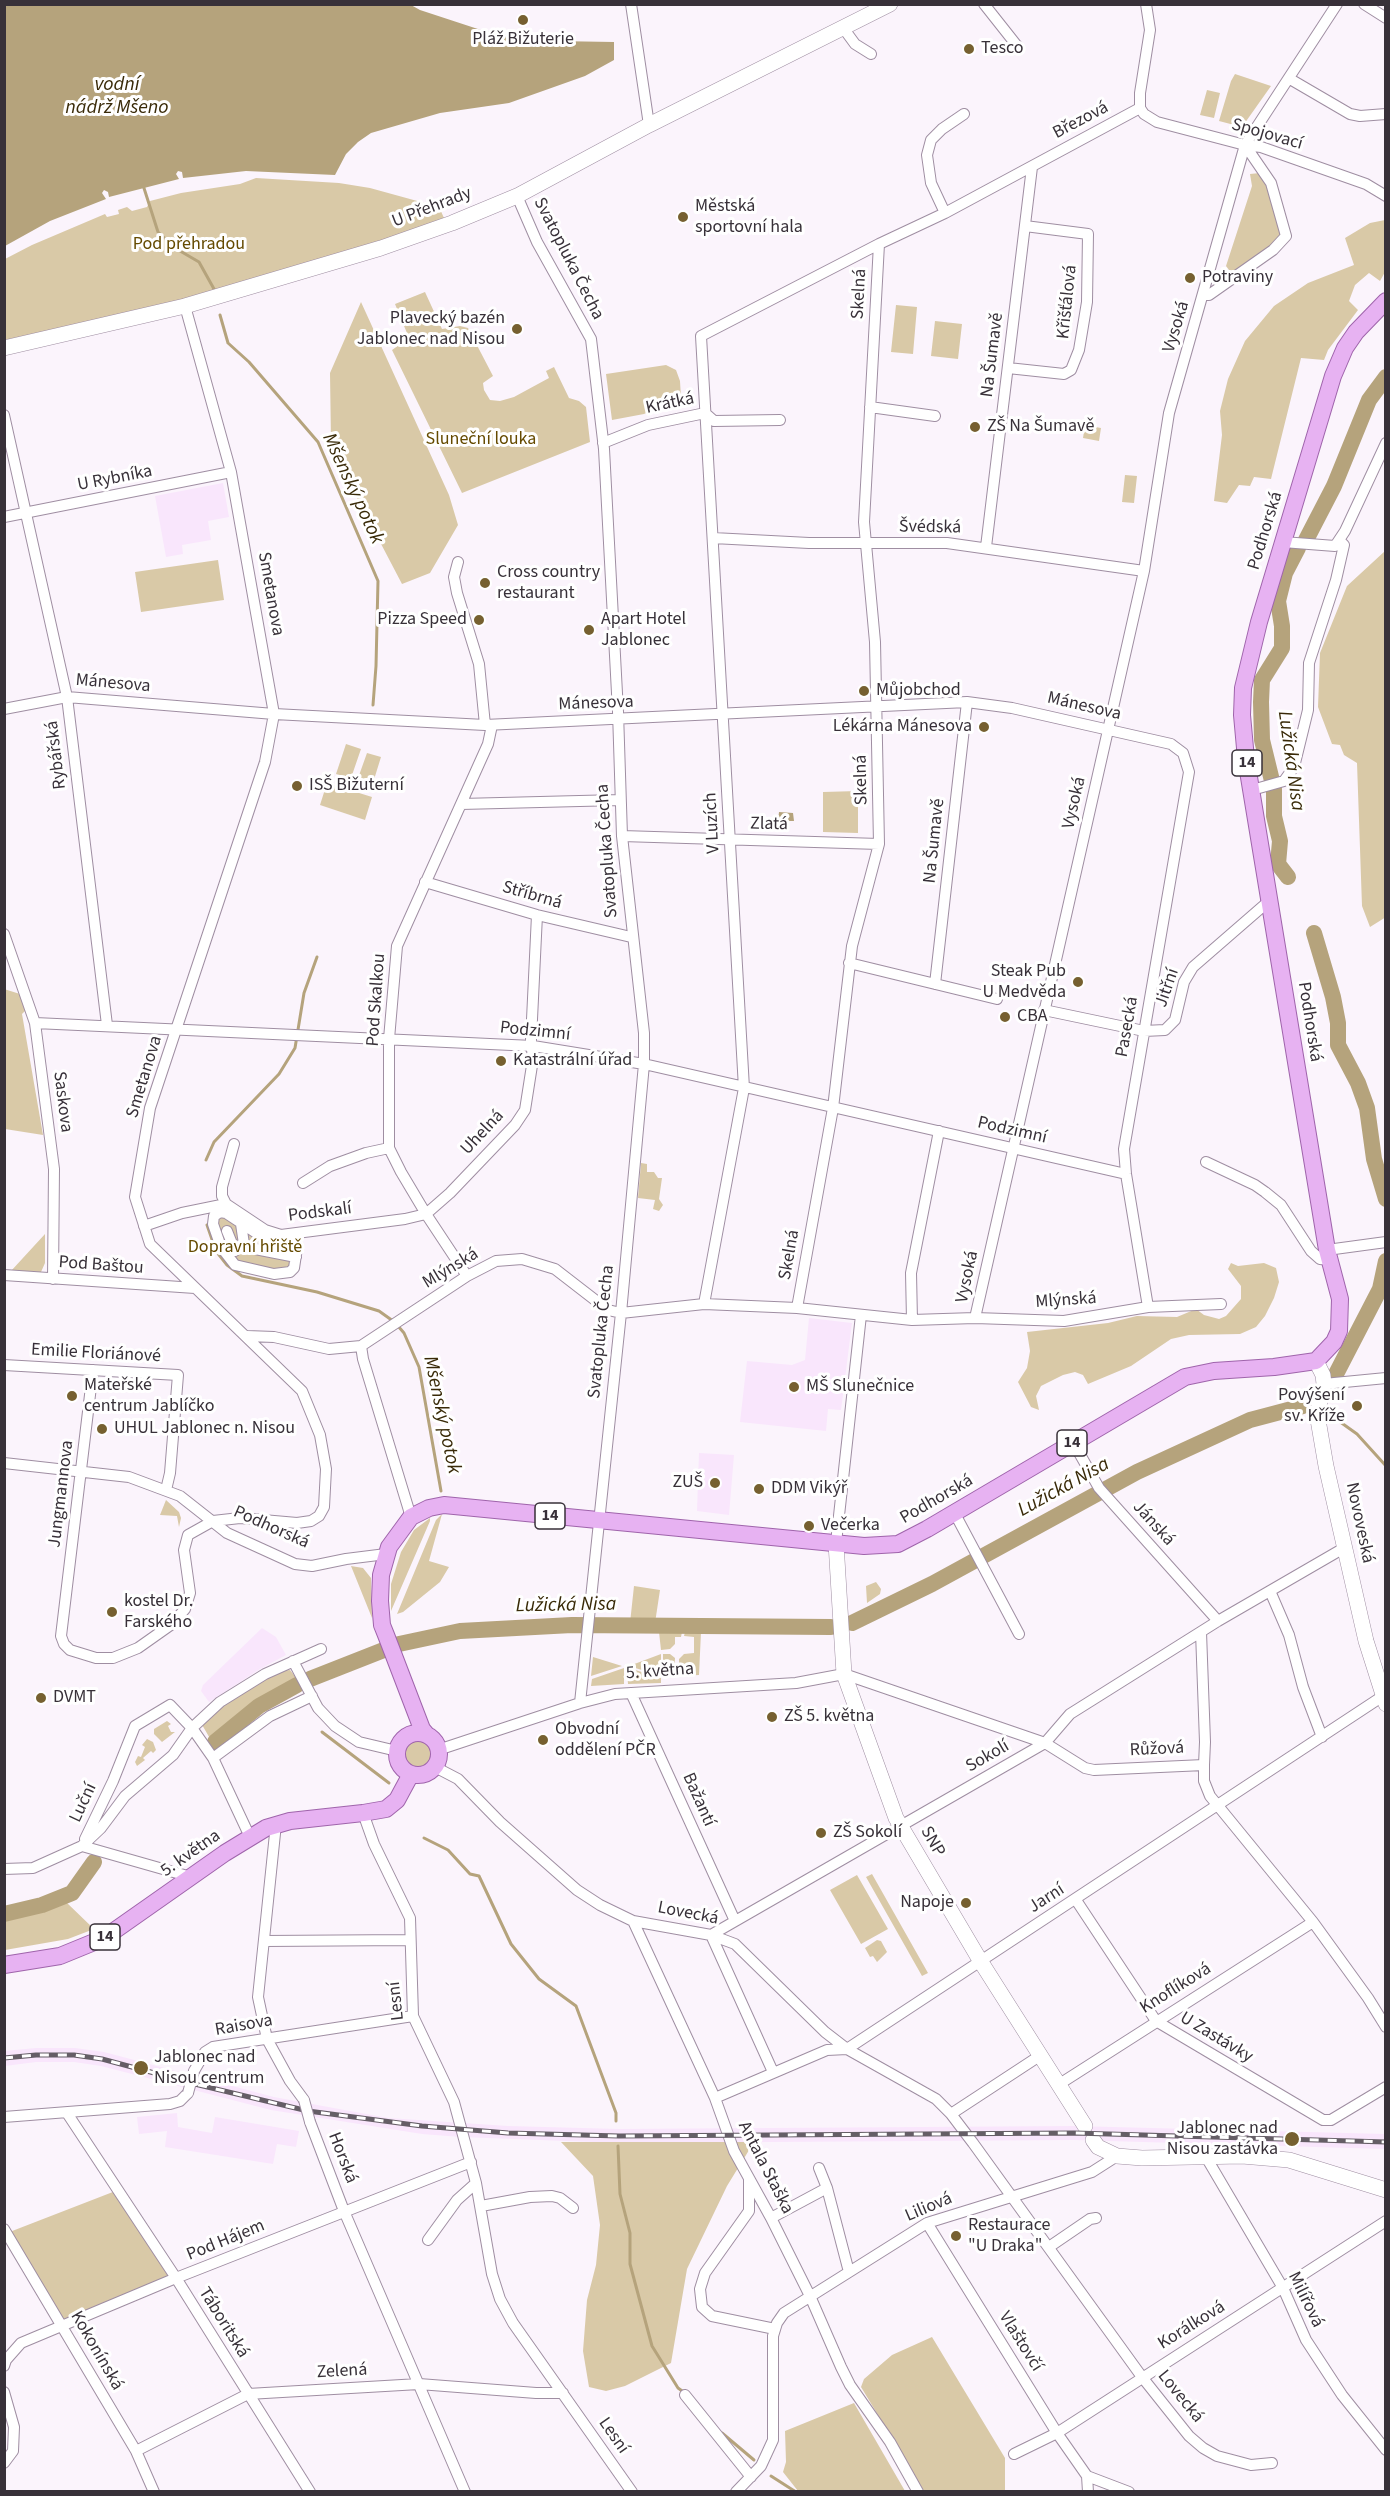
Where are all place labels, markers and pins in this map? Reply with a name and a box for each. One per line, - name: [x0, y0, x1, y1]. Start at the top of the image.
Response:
- marker: Pláž Bižuterie: [516, 13, 530, 27]
- place label: Pláž Bižuterie: [472, 29, 574, 51]
- place label: Tesco: [981, 38, 1024, 60]
- marker: Tesco: [962, 42, 976, 56]
- place label: Městská sportovní hala: [695, 196, 803, 238]
- marker: Městská sportovní hala: [676, 210, 690, 224]
- place label: Potraviny: [1202, 267, 1273, 289]
- marker: Potraviny: [1183, 271, 1197, 285]
- place label: Plavecký bazén Jablonec nad Nisou: [357, 308, 505, 350]
- marker: Plavecký bazén Jablonec nad Nisou: [510, 322, 524, 336]
- place label: ZŠ Na Šumavě: [987, 416, 1094, 438]
- marker: ZŠ Na Šumavě: [968, 420, 982, 434]
- place label: Cross country restaurant: [497, 562, 600, 604]
- marker: Cross country restaurant: [478, 576, 492, 590]
- place label: Pizza Speed: [377, 609, 467, 631]
- place label: Apart Hotel Jablonec: [601, 609, 686, 652]
- marker: Pizza Speed: [472, 613, 486, 627]
- marker: Apart Hotel Jablonec: [582, 623, 596, 637]
- place label: Můjobchod: [876, 680, 961, 702]
- marker: Můjobchod: [857, 684, 871, 698]
- place label: Lékárna Mánesova: [833, 716, 972, 738]
- marker: Lékárna Mánesova: [977, 720, 991, 734]
- place label: ISŠ Bižuterní: [309, 775, 404, 797]
- marker: ISŠ Bižuterní: [290, 779, 304, 793]
- place label: Steak Pub U Medvěda: [982, 961, 1066, 1004]
- marker: Steak Pub U Medvěda: [1071, 975, 1085, 989]
- place label: CBA: [1017, 1006, 1048, 1028]
- marker: CBA: [998, 1010, 1012, 1024]
- place label: Katastrální úřad: [513, 1050, 632, 1072]
- marker: Katastrální úřad: [494, 1054, 508, 1068]
- place label: Mateřské centrum Jablíčko: [84, 1375, 214, 1418]
- place label: MŠ Slunečnice: [806, 1376, 914, 1398]
- marker: MŠ Slunečnice: [787, 1380, 801, 1394]
- place label: Povýšení sv. Kříže: [1278, 1385, 1345, 1428]
- marker: Mateřské centrum Jablíčko: [65, 1389, 79, 1403]
- marker: Povýšení sv. Kříže: [1350, 1399, 1364, 1413]
- place label: UHUL Jablonec n. Nisou: [114, 1418, 295, 1440]
- marker: UHUL Jablonec n. Nisou: [95, 1422, 109, 1436]
- place label: ZUŠ: [672, 1472, 703, 1494]
- marker: ZUŠ: [708, 1476, 722, 1490]
- place label: DDM Vikýř: [771, 1478, 847, 1500]
- marker: DDM Vikýř: [752, 1482, 766, 1496]
- place label: Večerka: [821, 1515, 880, 1537]
- marker: Večerka: [802, 1519, 816, 1533]
- place label: kostel Dr. Farského: [124, 1591, 193, 1634]
- marker: kostel Dr. Farského: [105, 1605, 119, 1619]
- place label: DVMT: [53, 1687, 96, 1709]
- marker: DVMT: [34, 1691, 48, 1705]
- place label: ZŠ 5. května: [784, 1706, 874, 1728]
- marker: ZŠ 5. května: [765, 1710, 779, 1724]
- place label: Obvodní oddělení PČR: [555, 1719, 656, 1762]
- marker: Obvodní oddělení PČR: [536, 1733, 550, 1747]
- place label: ZŠ Sokolí: [833, 1822, 902, 1844]
- marker: ZŠ Sokolí: [814, 1826, 828, 1840]
- place label: Napoje: [900, 1892, 954, 1914]
- marker: Napoje: [959, 1896, 973, 1910]
- place label: Jablonec nad Nisou centrum: [154, 2047, 264, 2090]
- marker: Jablonec nad Nisou centrum: [132, 2059, 150, 2077]
- place label: Jablonec nad Nisou zastávka: [1167, 2118, 1278, 2160]
- marker: Jablonec nad Nisou zastávka: [1283, 2130, 1301, 2148]
- place label: Restaurace "U Draka": [968, 2215, 1050, 2258]
- marker: Restaurace "U Draka": [949, 2229, 963, 2243]

